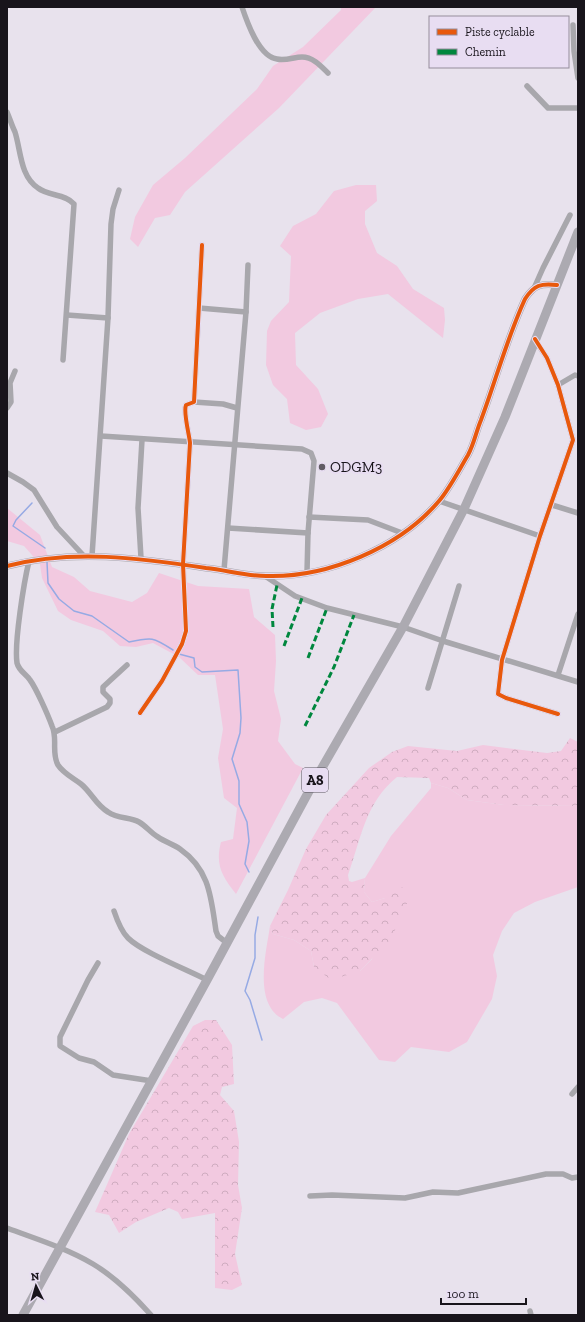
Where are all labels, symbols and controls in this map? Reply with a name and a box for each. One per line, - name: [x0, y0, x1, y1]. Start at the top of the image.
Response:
- legend: [429, 16, 569, 68]
- text: Piste cyclable: [465, 25, 535, 39]
- text: Chemin: [465, 45, 506, 59]
- place label: ODGM3: [330, 458, 382, 476]
- marker: ODGM3: [317, 462, 327, 472]
- road number: A8: [302, 768, 328, 792]
- north arrow: [16, 1266, 56, 1306]
- text: N: [30, 1270, 41, 1283]
- scale bar: [441, 1280, 526, 1306]
- text: 100 m: [447, 1287, 479, 1301]

